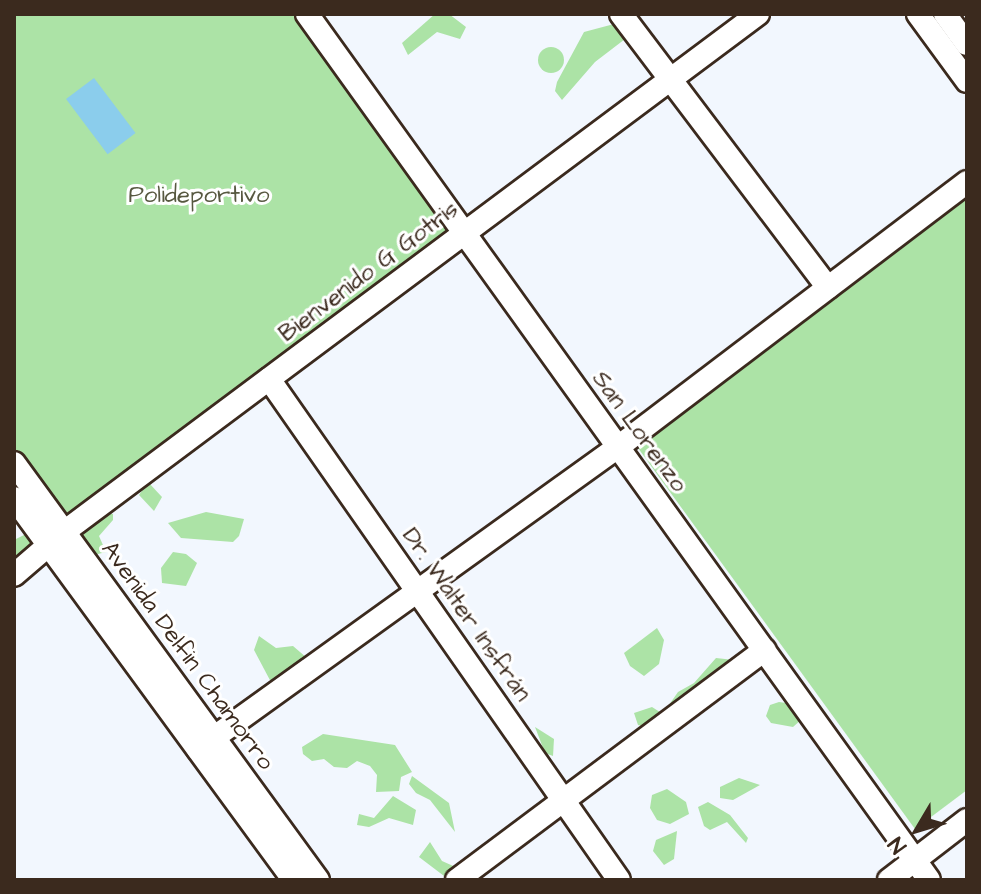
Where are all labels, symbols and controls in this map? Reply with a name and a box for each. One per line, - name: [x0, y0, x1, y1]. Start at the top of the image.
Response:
- park label: Polideportivo: [129, 182, 269, 210]
- street label: Bienvenido G Gotris: [274, 195, 464, 349]
- street label: San Lorenzo: [585, 366, 693, 498]
- street label: Dr. Walter Insfrán: [395, 523, 537, 707]
- street label: Avenida Delfin Chamorro: [94, 536, 280, 776]
- north arrow: [877, 790, 957, 870]
- text: N: [881, 830, 914, 860]

